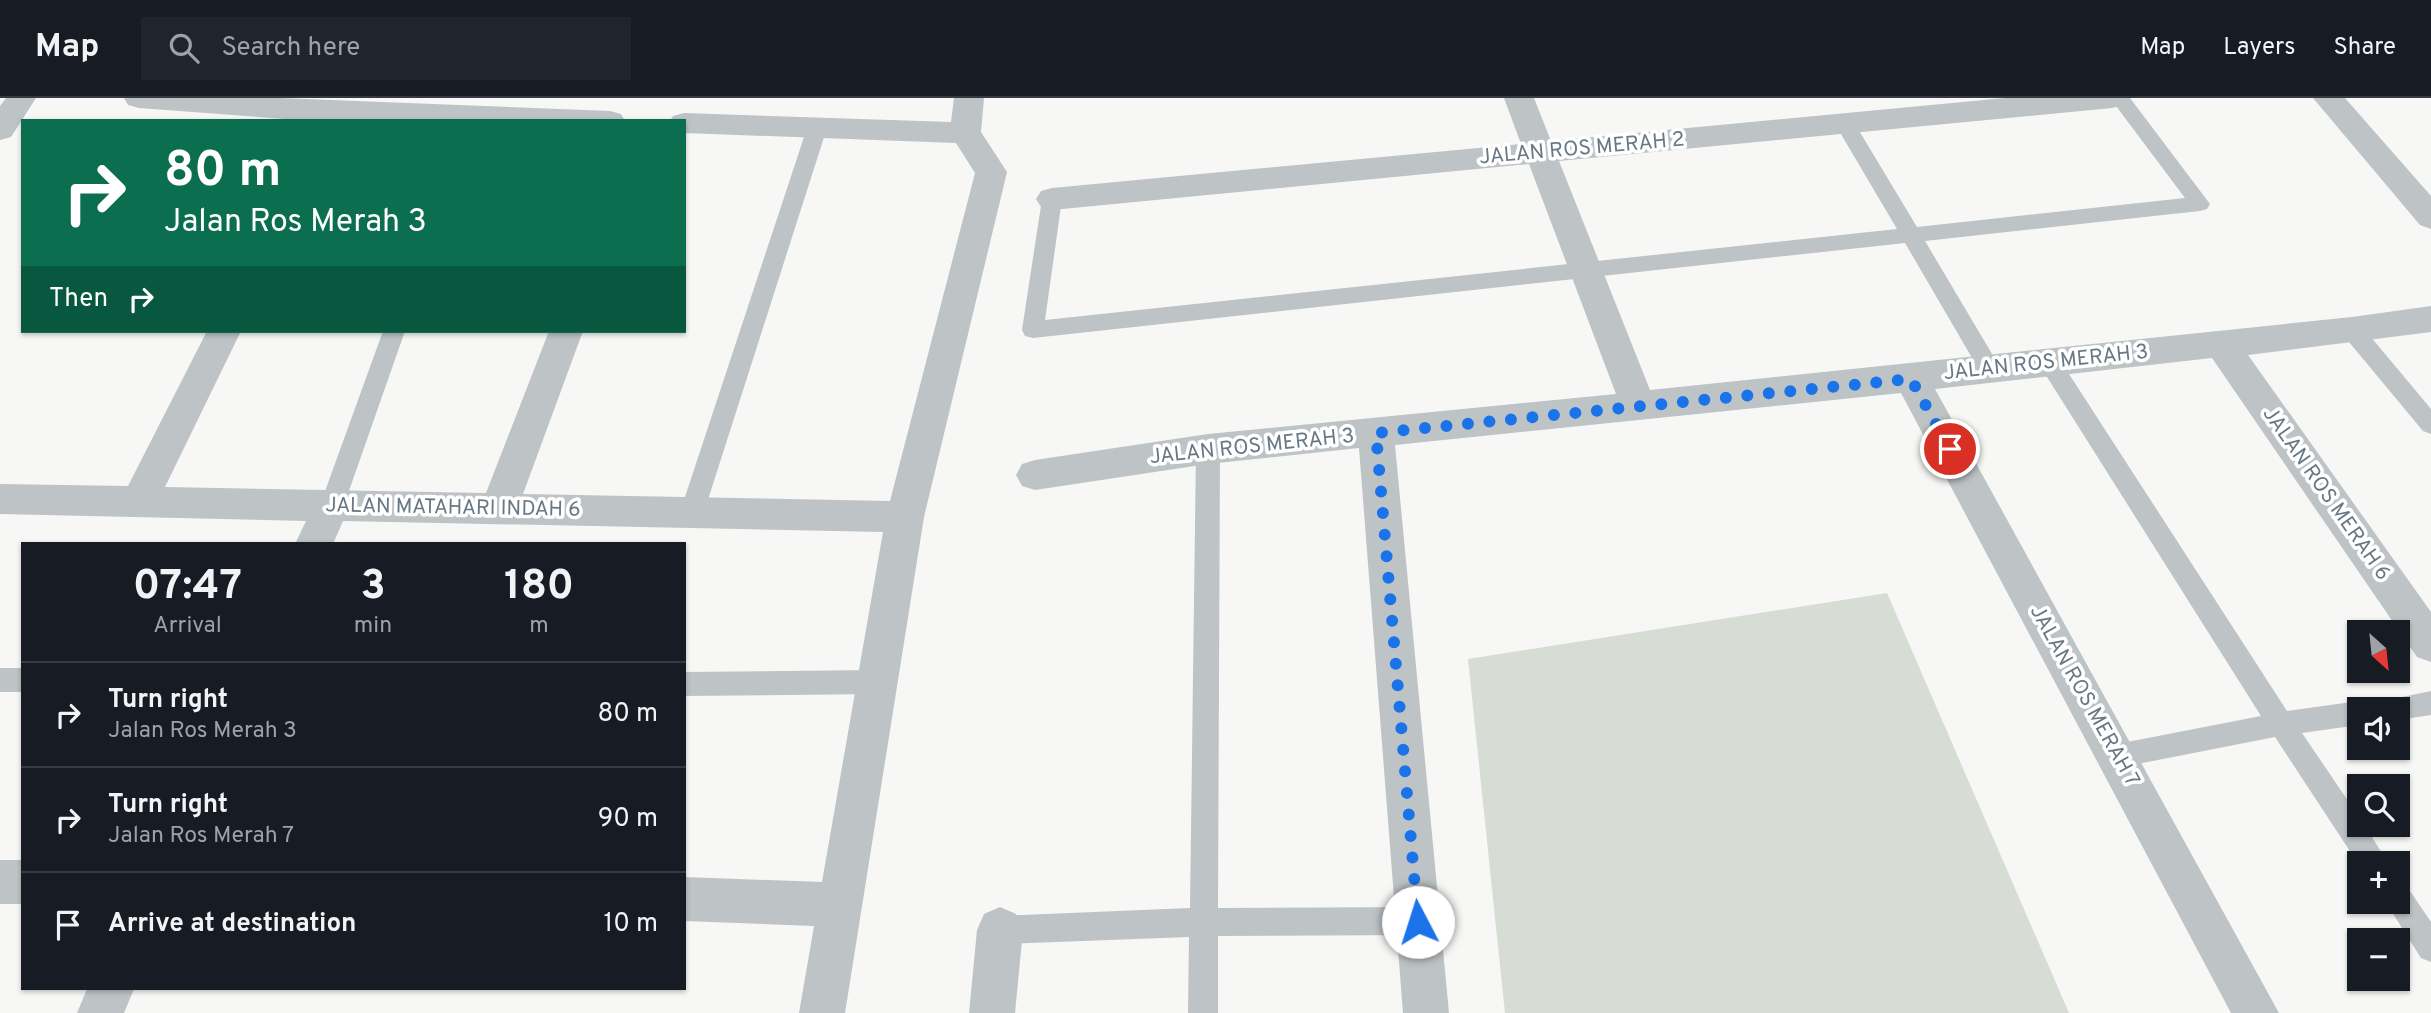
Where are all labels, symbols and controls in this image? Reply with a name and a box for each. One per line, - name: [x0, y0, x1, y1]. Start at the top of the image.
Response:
- search box: [141, 17, 631, 80]
- text: Map: [35, 27, 99, 69]
- icon: search: [165, 29, 203, 67]
- text: Search here: [221, 32, 360, 65]
- text: Map: [2140, 33, 2185, 63]
- text: Layers: [2223, 33, 2295, 63]
- text: Share: [2333, 33, 2396, 63]
- street label: JALAN ROS MERAH 2: [1478, 127, 1686, 171]
- text: 80 m: [164, 142, 281, 204]
- icon: right: [49, 147, 140, 238]
- text: Jalan Ros Merah 3: [164, 203, 427, 243]
- icon: right: [122, 280, 160, 318]
- text: Then: [49, 283, 108, 316]
- street label: JALAN ROS MERAH 3: [1942, 339, 2150, 387]
- street label: JALAN ROS MERAH 6: [2256, 402, 2396, 586]
- pin: [1920, 419, 1980, 479]
- street label: JALAN ROS MERAH 3: [1148, 423, 1356, 471]
- icon: arrive: [1931, 430, 1969, 468]
- street label: JALAN MATAHARI INDAH 6: [325, 492, 581, 524]
- text: 07:47: [133, 561, 242, 614]
- text: 3: [360, 561, 386, 614]
- text: 180: [504, 561, 574, 614]
- street label: JALAN ROS MERAH 7: [2023, 601, 2145, 792]
- text: Arrival: [153, 612, 222, 641]
- text: min: [354, 612, 392, 641]
- text: m: [529, 612, 549, 641]
- north arrow: [2347, 620, 2410, 682]
- map controls: [2347, 620, 2410, 991]
- text: Turn right: [108, 684, 228, 717]
- icon: right: [49, 696, 87, 734]
- button: sound: [2347, 697, 2410, 760]
- text: 80 m: [598, 698, 658, 731]
- text: Jalan Ros Merah 3: [108, 717, 297, 746]
- button: search: [2347, 774, 2410, 837]
- text: Turn right: [108, 789, 228, 822]
- icon: right: [49, 801, 87, 839]
- text: 90 m: [598, 803, 658, 836]
- text: Jalan Ros Merah 7: [108, 822, 294, 851]
- button: +: [2347, 851, 2410, 914]
- position arrow: [1381, 885, 1455, 959]
- icon: arrive: [49, 906, 87, 944]
- text: Arrive at destination: [108, 908, 356, 941]
- text: 10 m: [603, 908, 658, 941]
- button: −: [2347, 928, 2410, 991]

